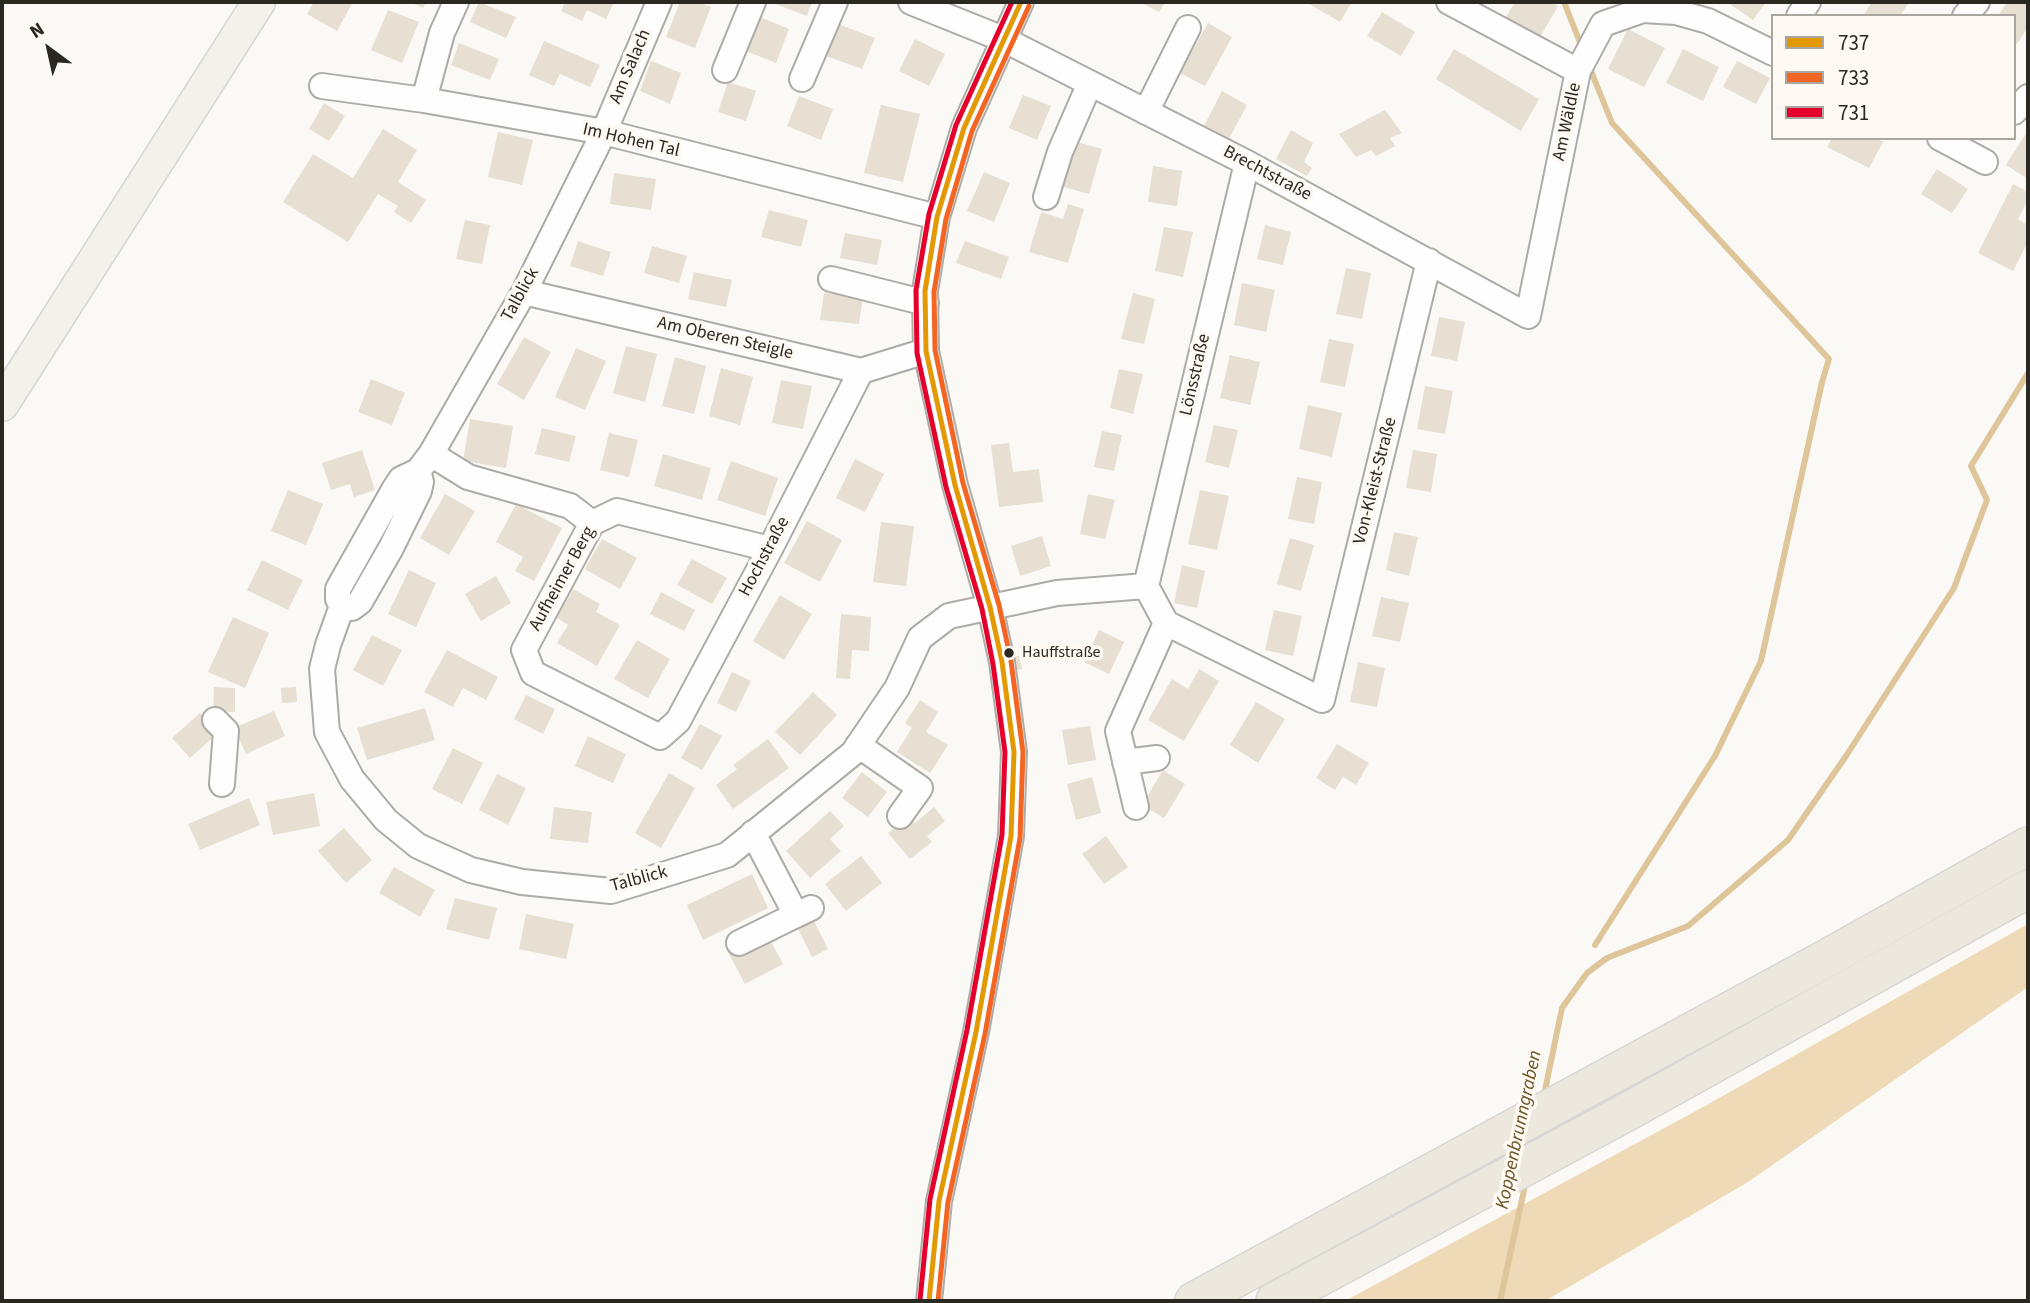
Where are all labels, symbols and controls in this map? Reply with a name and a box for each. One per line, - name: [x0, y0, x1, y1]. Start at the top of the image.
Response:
- north arrow: [14, 14, 84, 84]
- legend: [1771, 14, 2016, 140]
- text: N: [25, 16, 50, 46]
- street label: Am Salach: [606, 27, 656, 107]
- text: 737: [1838, 28, 1869, 58]
- text: 733: [1838, 63, 1869, 93]
- street label: Am Wäldle: [1549, 81, 1587, 163]
- text: 731: [1838, 98, 1869, 128]
- street label: Im Hohen Tal: [580, 119, 682, 163]
- street label: Brechtstraße: [1219, 142, 1315, 206]
- street label: Talblick: [497, 264, 545, 326]
- street label: Am Oberen Steigle: [655, 313, 795, 365]
- street label: Lönsstraße: [1176, 332, 1216, 418]
- street label: Von-Kleist-Straße: [1350, 415, 1402, 547]
- street label: Hochstraße: [735, 514, 795, 600]
- street label: Aufheimer Berg: [525, 523, 601, 635]
- place label: Hauffstraße: [1022, 643, 1101, 663]
- marker: Hauffstraße: [1002, 646, 1016, 660]
- street label: Talblick: [608, 862, 670, 898]
- water label: Koppenbrunngraben: [1492, 1048, 1548, 1212]

